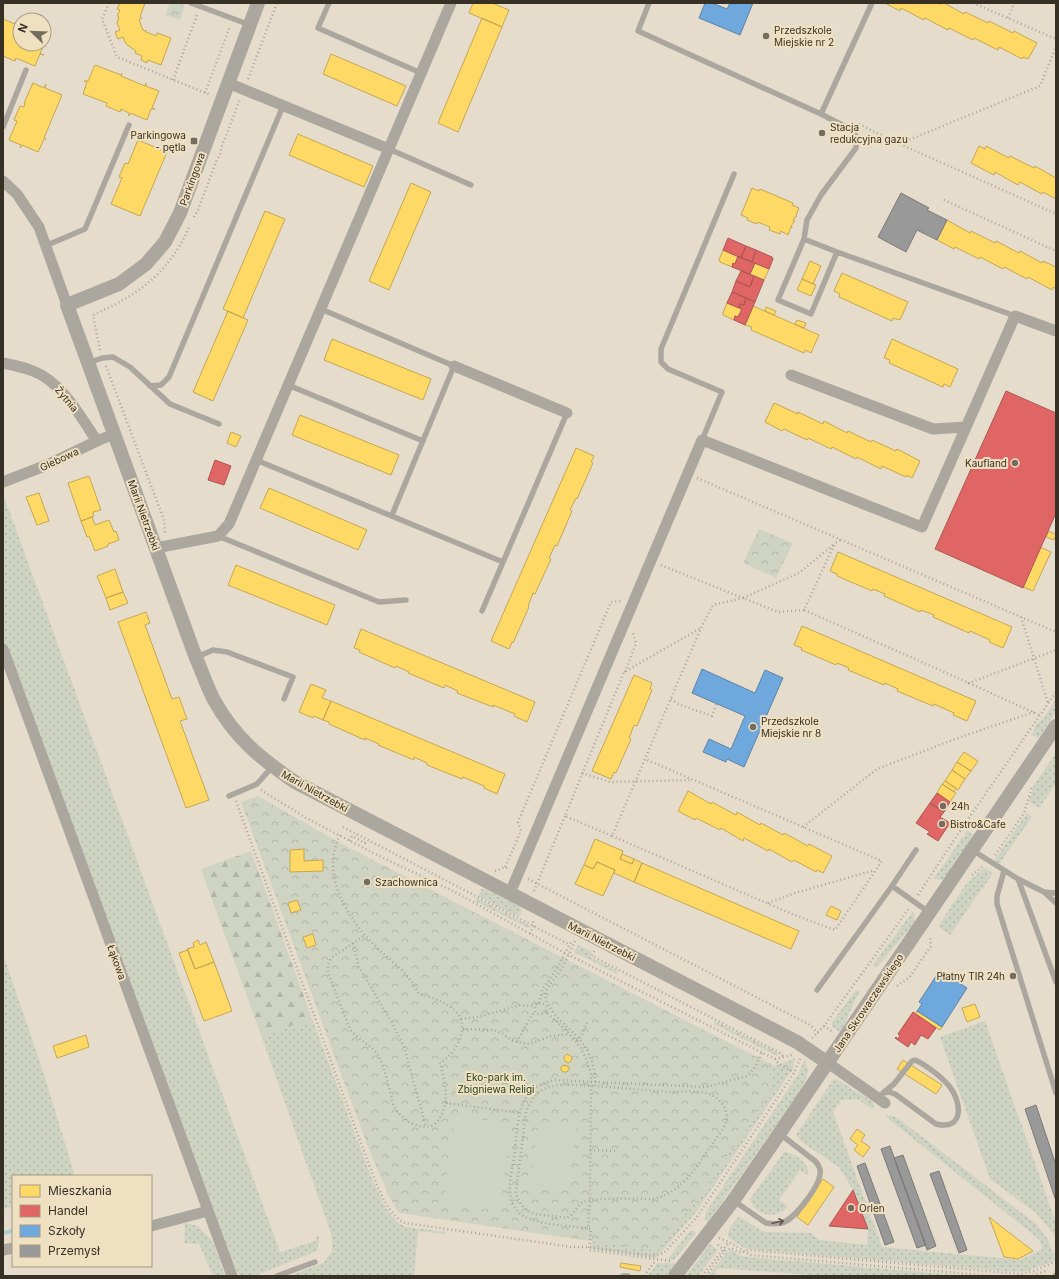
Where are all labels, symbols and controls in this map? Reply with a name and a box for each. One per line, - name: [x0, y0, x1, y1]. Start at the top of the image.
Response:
- north arrow: [12, 12, 52, 52]
- text: N: [15, 21, 31, 35]
- place label: Przedszkole Miejskie nr 2: [774, 24, 834, 48]
- marker: Przedszkole Miejskie nr 2: [761, 31, 771, 41]
- place label: Stacja redukcyjna gazu: [830, 121, 908, 145]
- marker: Stacja redukcyjna gazu: [817, 128, 827, 138]
- place label: Parkingowa - pętla: [131, 129, 186, 153]
- marker: Parkingowa - pętla: [189, 136, 199, 146]
- street label: Parkingowa: [177, 151, 207, 207]
- street label: Żytnia: [53, 383, 82, 414]
- street label: Glebowa: [38, 445, 80, 473]
- place label: Kaufland: [965, 457, 1007, 469]
- marker: Kaufland: [1010, 458, 1020, 468]
- street label: Marii Nietrzebki: [126, 478, 162, 552]
- place label: Przedszkole Miejskie nr 8: [761, 715, 821, 739]
- marker: Przedszkole Miejskie nr 8: [748, 722, 758, 732]
- street label: Marii Nietrzebki: [280, 768, 350, 814]
- place label: 24h: [951, 800, 969, 812]
- marker: 24h: [938, 801, 948, 811]
- place label: Bistro&Cafe: [950, 818, 1006, 830]
- marker: Bistro&Cafe: [937, 819, 947, 829]
- place label: Szachownica: [375, 876, 438, 888]
- marker: Szachownica: [362, 877, 372, 887]
- street label: Marii Nietrzebki: [566, 919, 638, 963]
- street label: Łąkowa: [105, 943, 129, 981]
- street label: Jana Skrowaczewskiego: [830, 951, 906, 1055]
- place label: Płatny TIR 24h: [936, 970, 1005, 982]
- marker: Płatny TIR 24h: [1008, 971, 1018, 981]
- park label: Eko-park im. Zbigniewa Religi: [457, 1071, 535, 1095]
- legend: [12, 1175, 152, 1267]
- text: Mieszkania: [48, 1183, 112, 1198]
- place label: Orlen: [859, 1202, 885, 1214]
- text: Handel: [48, 1203, 88, 1218]
- marker: Orlen: [846, 1203, 856, 1213]
- one-way arrow: [771, 1218, 784, 1226]
- text: Szkoły: [48, 1223, 86, 1238]
- text: Przemysł: [48, 1243, 100, 1258]

